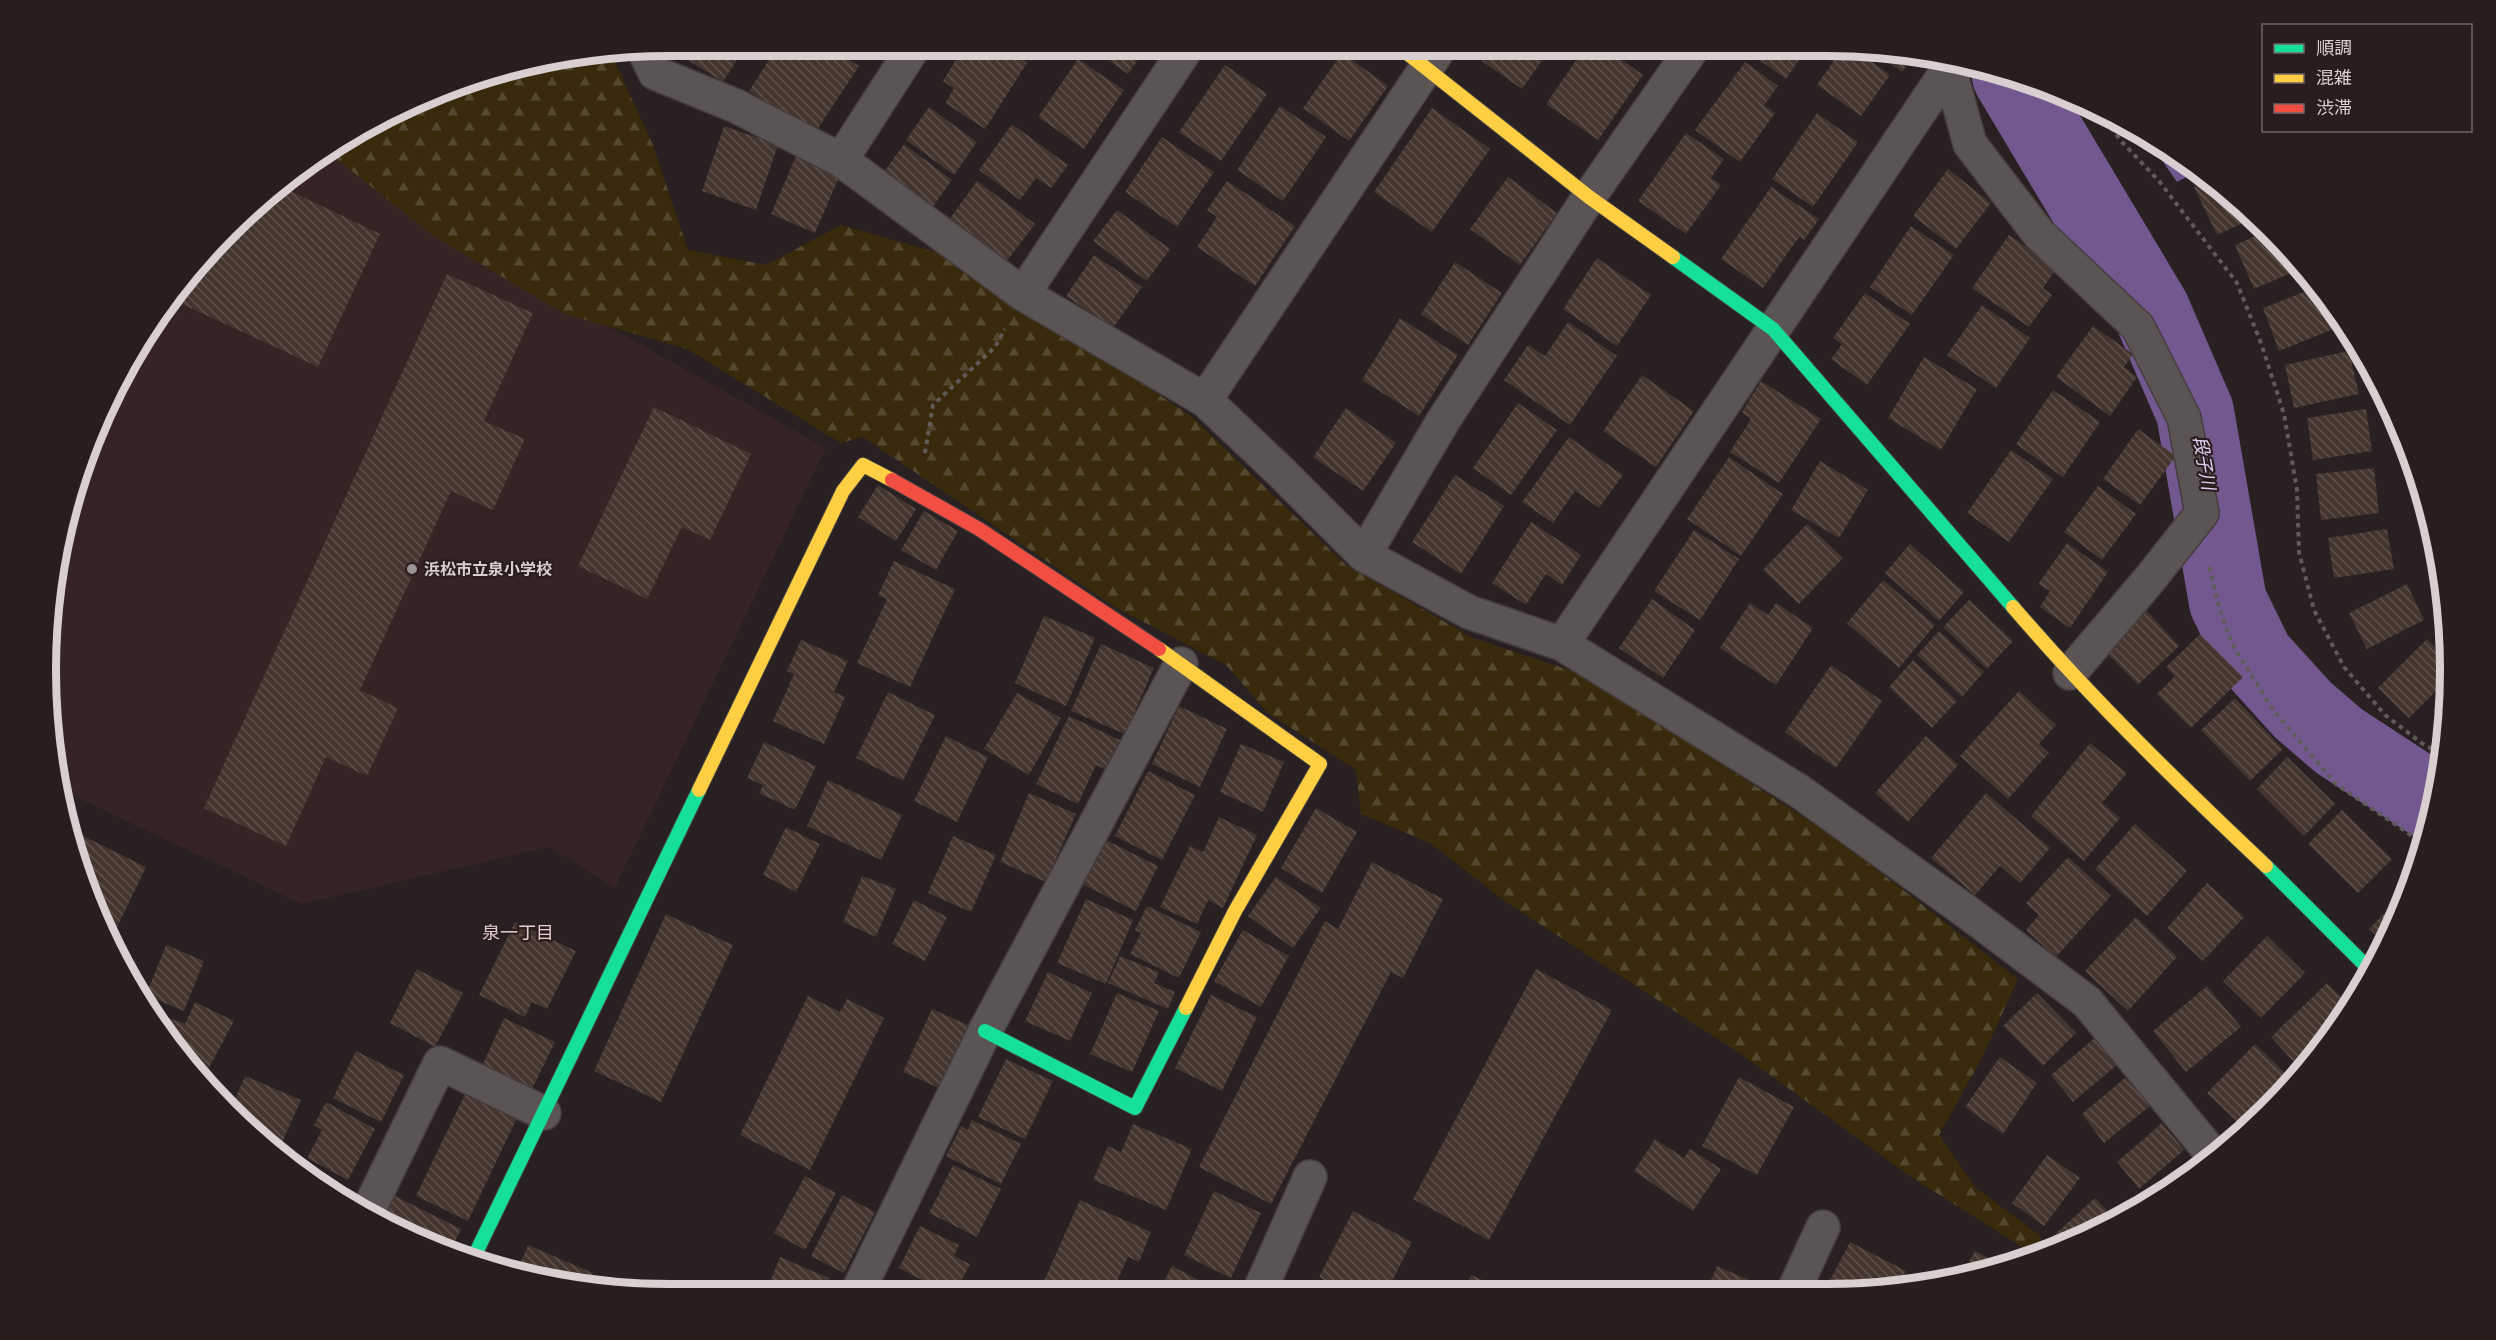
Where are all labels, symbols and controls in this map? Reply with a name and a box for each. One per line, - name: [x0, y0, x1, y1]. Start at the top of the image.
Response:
- legend: [2262, 24, 2472, 132]
- text: 順調: [2316, 37, 2352, 59]
- text: 混雑: [2316, 67, 2352, 89]
- text: 渋滞: [2316, 97, 2352, 119]
- water label: 段子川: [2188, 435, 2220, 493]
- place label: 浜松市立泉小学校: [424, 560, 552, 579]
- marker: 浜松市立泉小学校: [405, 562, 419, 576]
- district label: 泉一丁目: [482, 922, 554, 944]

